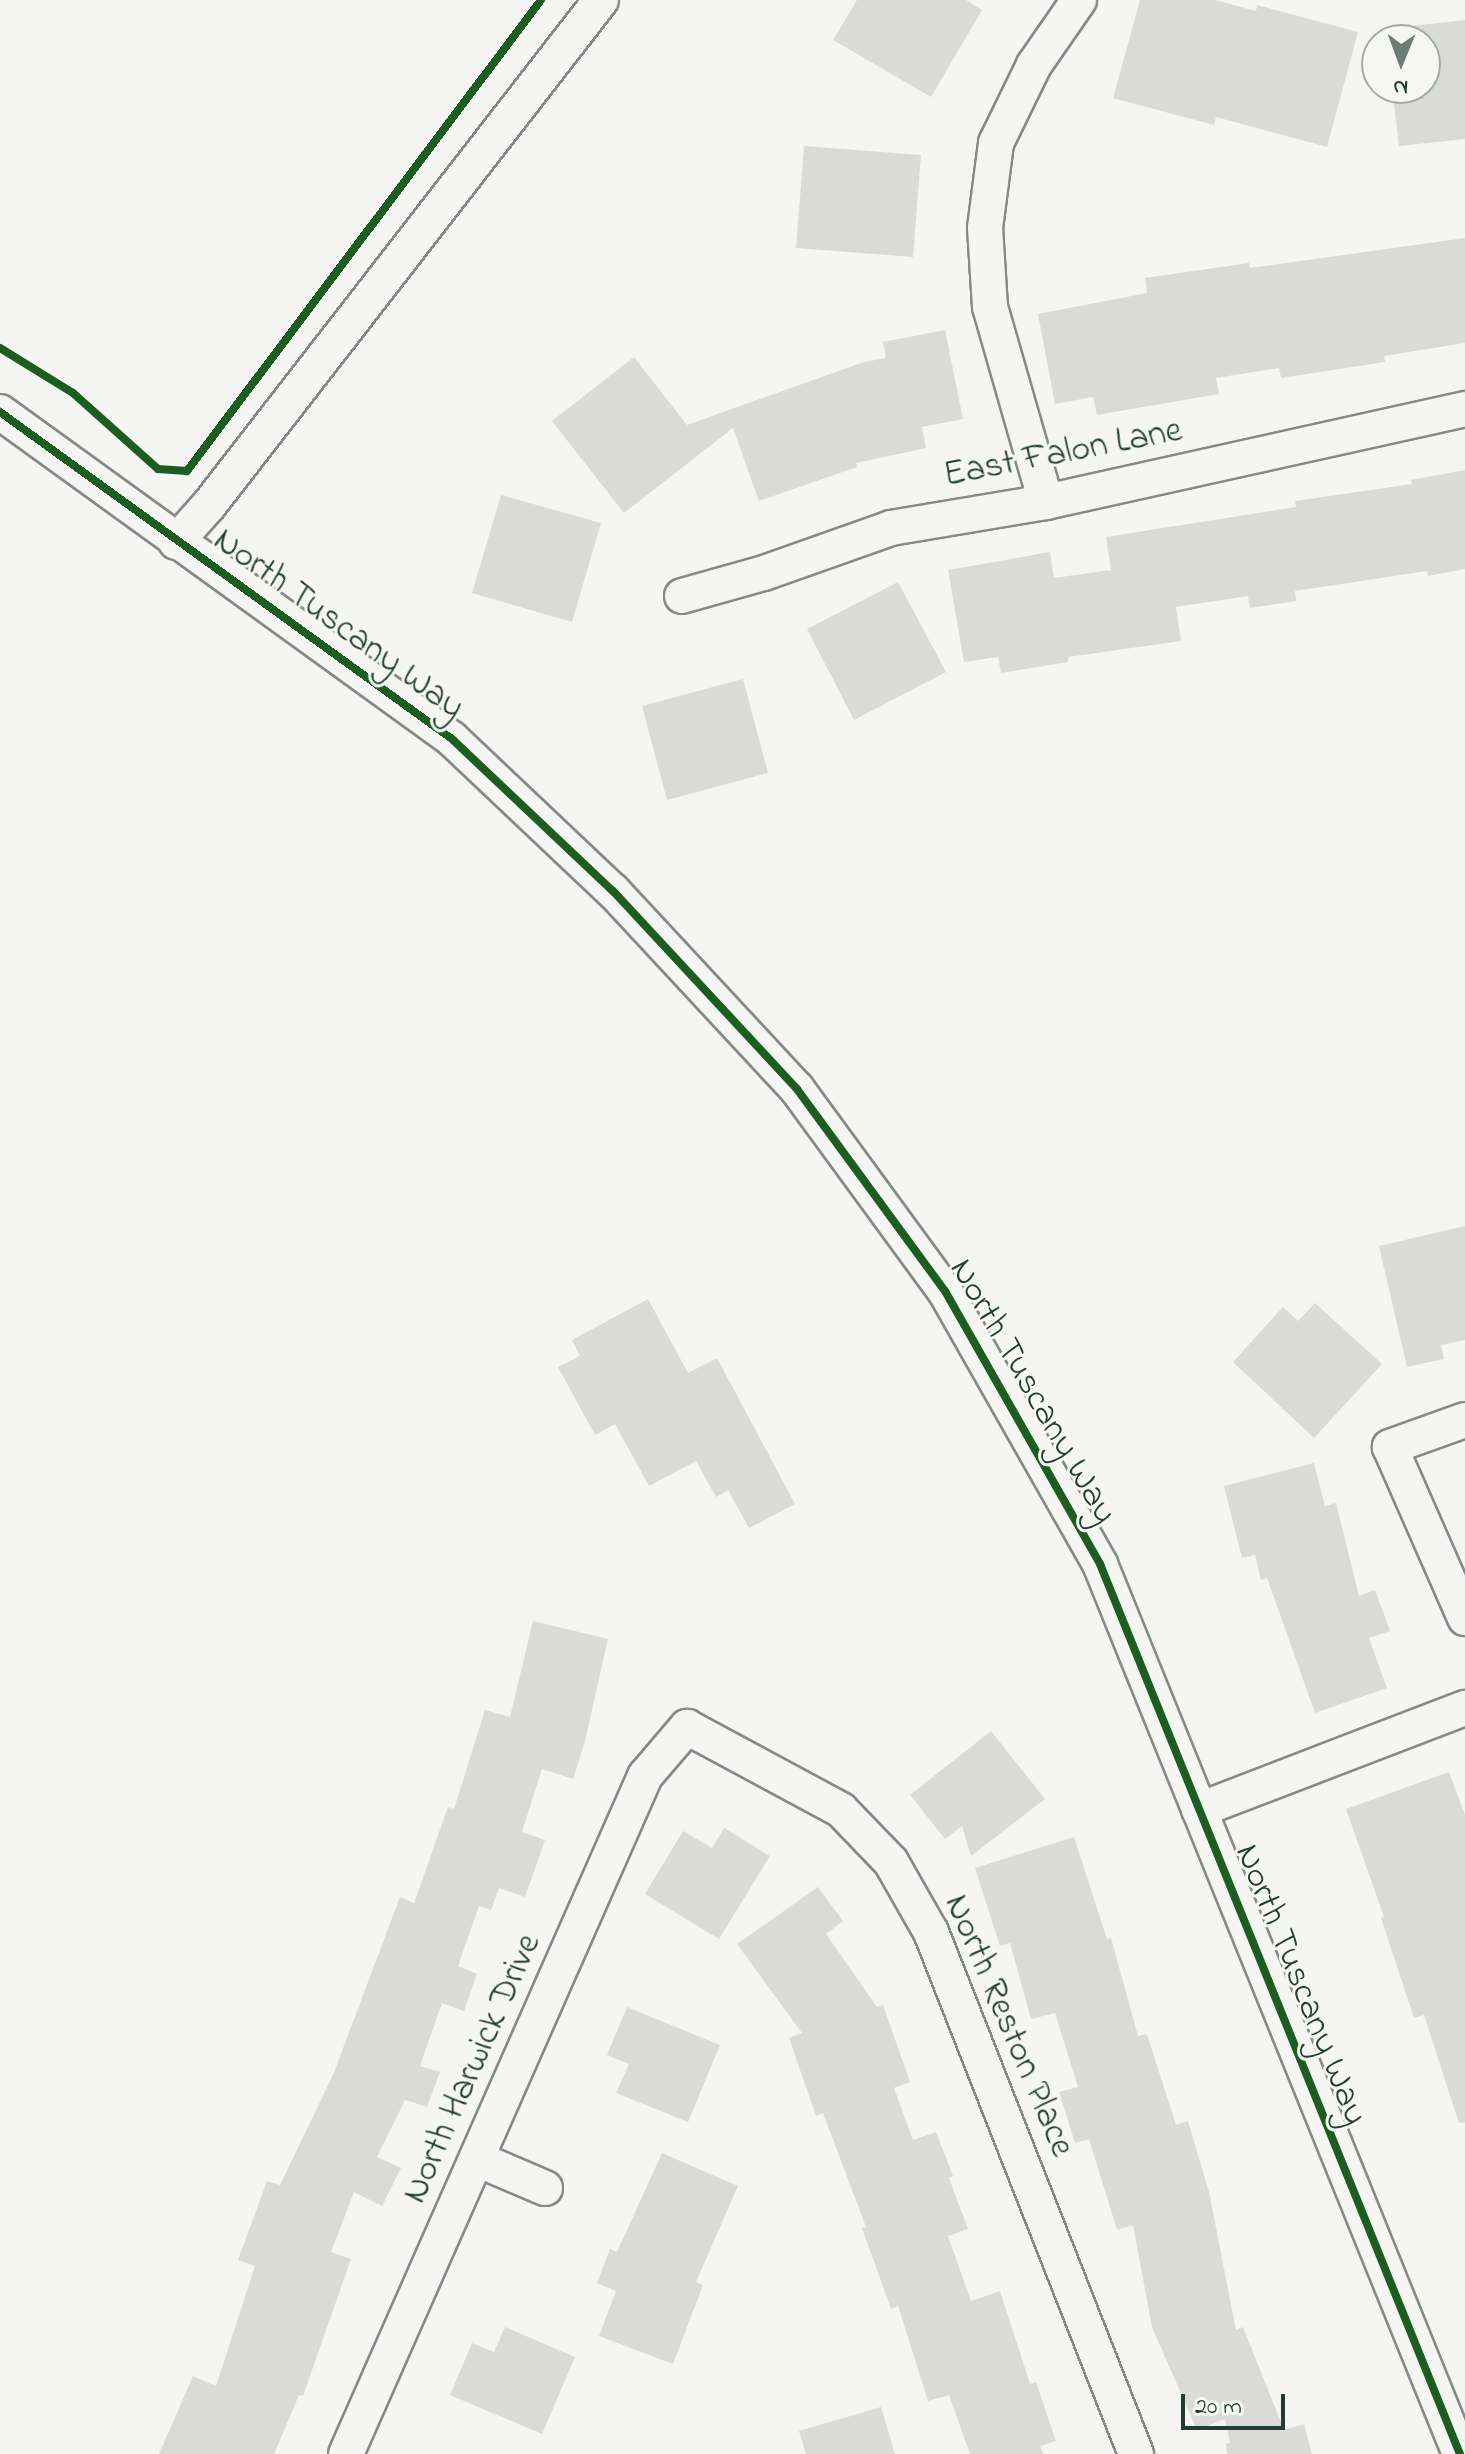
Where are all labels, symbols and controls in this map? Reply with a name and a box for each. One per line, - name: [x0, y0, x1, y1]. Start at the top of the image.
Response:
- north arrow: [1361, 24, 1441, 104]
- text: N: [1393, 70, 1408, 102]
- street label: East Falon Lane: [940, 410, 1186, 498]
- street label: North Tuscany Way: [204, 520, 472, 730]
- street label: North Tuscany Way: [938, 1252, 1126, 1532]
- street label: North Tuscany Way: [1224, 1838, 1376, 2132]
- street label: North Reston Place: [933, 1888, 1083, 2164]
- street label: North Harwick Drive: [394, 1928, 552, 2210]
- scale bar: [1185, 2378, 1289, 2428]
- text: 20 m: [1195, 2390, 1242, 2425]

